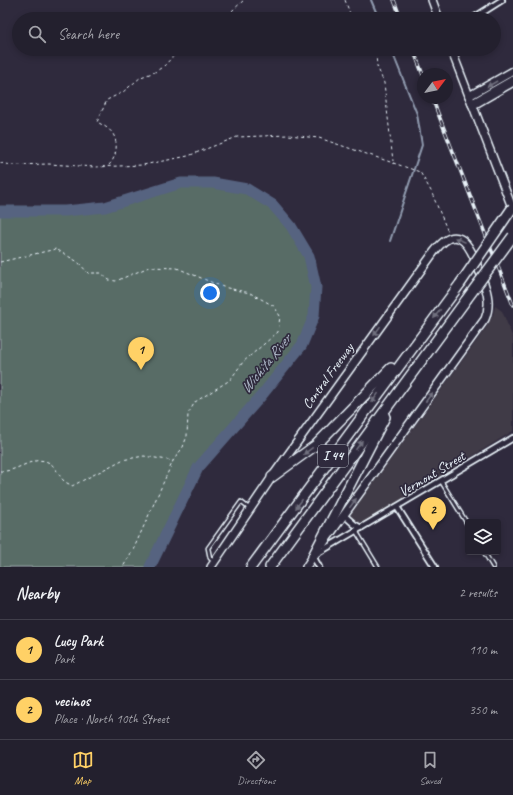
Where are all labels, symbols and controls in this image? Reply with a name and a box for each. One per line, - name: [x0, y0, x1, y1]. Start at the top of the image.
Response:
- search box: [12, 12, 501, 56]
- icon: search: [26, 23, 48, 45]
- text: Search here: [58, 25, 119, 44]
- north arrow: [417, 68, 453, 104]
- one-way arrow: [486, 80, 498, 87]
- one-way arrow: [453, 236, 465, 242]
- your location: [200, 283, 220, 303]
- one-way arrow: [433, 308, 441, 319]
- one-way arrow: [373, 326, 381, 337]
- water label: Wichita River: [237, 329, 297, 397]
- pin: 1: [128, 337, 154, 370]
- street label: Central Freeway: [299, 339, 358, 412]
- one-way arrow: [425, 392, 433, 403]
- one-way arrow: [371, 393, 379, 404]
- one-way arrow: [355, 440, 363, 450]
- road number: I 44: [318, 445, 348, 467]
- one-way arrow: [303, 447, 313, 455]
- street label: Vermont Street: [396, 447, 469, 500]
- one-way arrow: [349, 497, 357, 508]
- pin: 2: [420, 497, 446, 530]
- one-way arrow: [295, 498, 303, 509]
- map controls: [465, 519, 501, 555]
- button: layers: [465, 519, 501, 555]
- text: Nearby: [16, 583, 59, 604]
- text: 2 results: [459, 585, 497, 601]
- text: Lucy Park: [54, 632, 103, 651]
- text: 1: [26, 642, 32, 658]
- text: 110 m: [469, 642, 497, 658]
- text: Park: [54, 651, 75, 667]
- text: vecinos: [54, 692, 90, 711]
- text: 2: [26, 702, 32, 718]
- text: 350 m: [469, 702, 497, 718]
- text: Place · North 10th Street: [54, 711, 169, 727]
- tab: Map: [72, 749, 94, 787]
- tab: Directions: [237, 749, 276, 787]
- tab: Saved: [419, 749, 441, 787]

